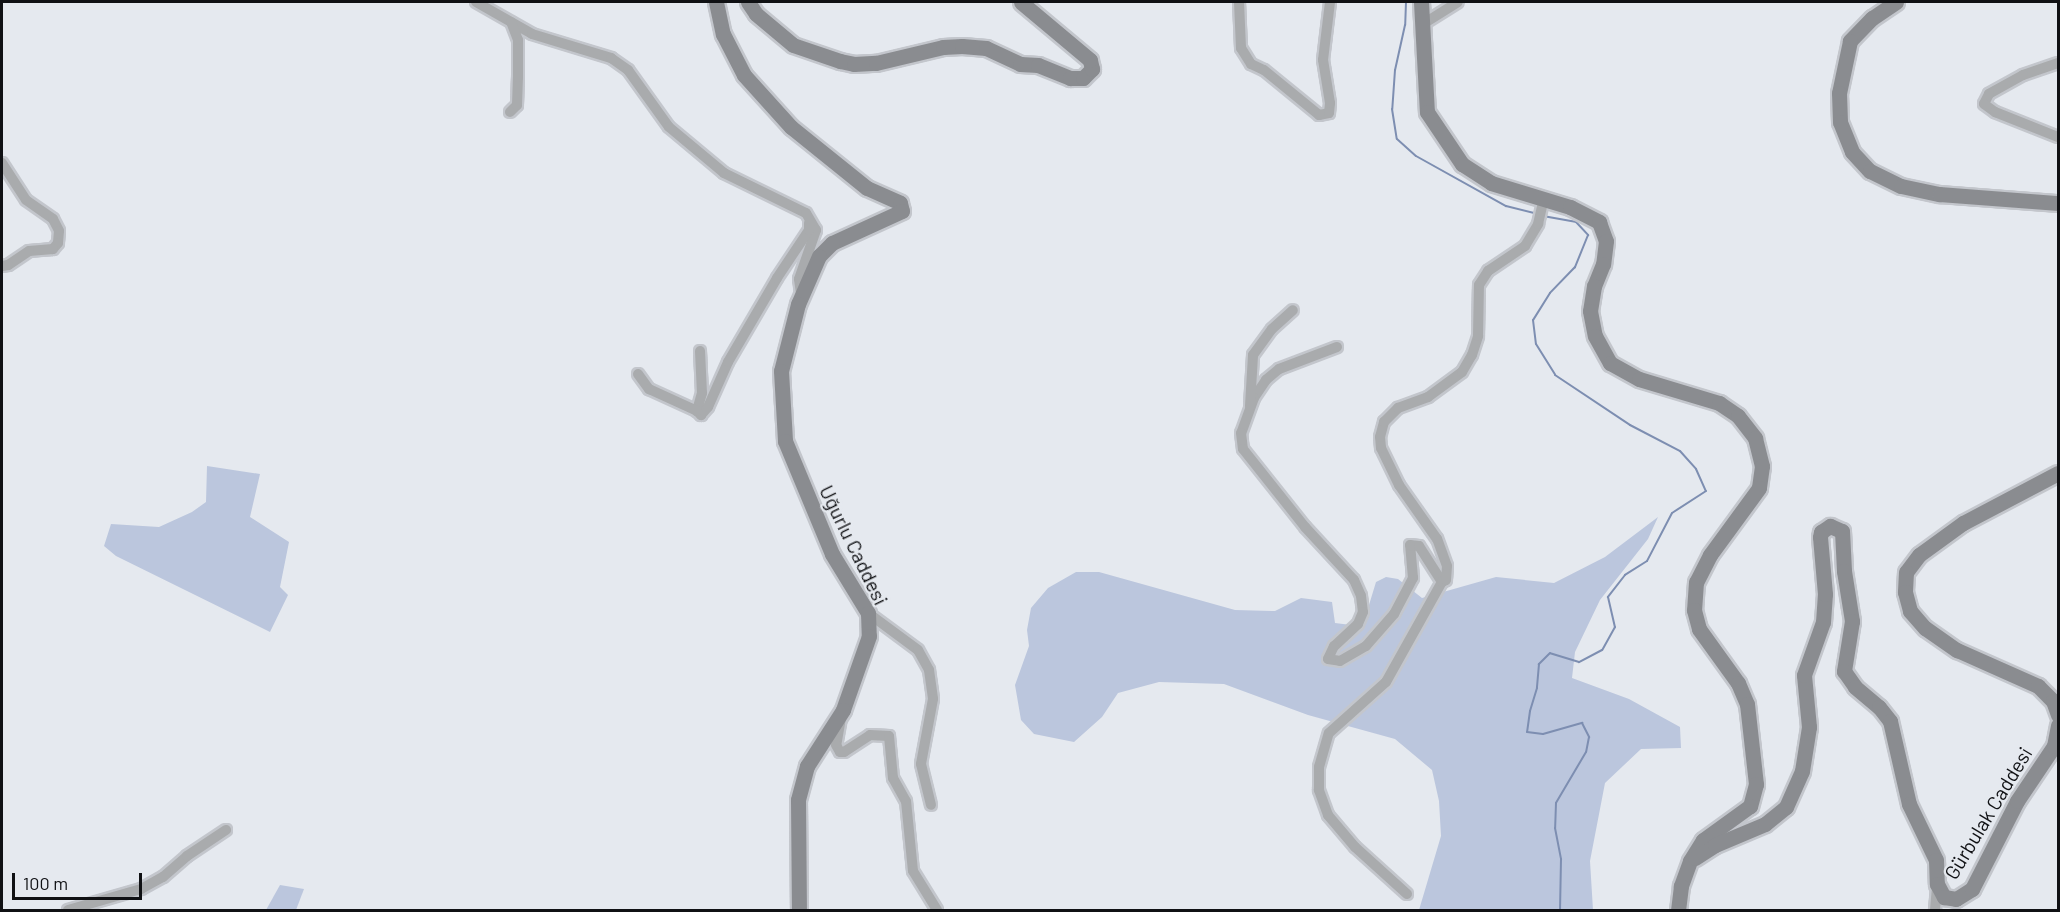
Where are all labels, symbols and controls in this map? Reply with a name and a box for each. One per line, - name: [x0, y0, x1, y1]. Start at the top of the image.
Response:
- street label: Uğurlu Caddesi: [815, 481, 893, 609]
- street label: Gürbulak Caddesi: [1939, 743, 2037, 883]
- scale bar: [15, 861, 146, 899]
- text: 100 m: [23, 872, 68, 894]

